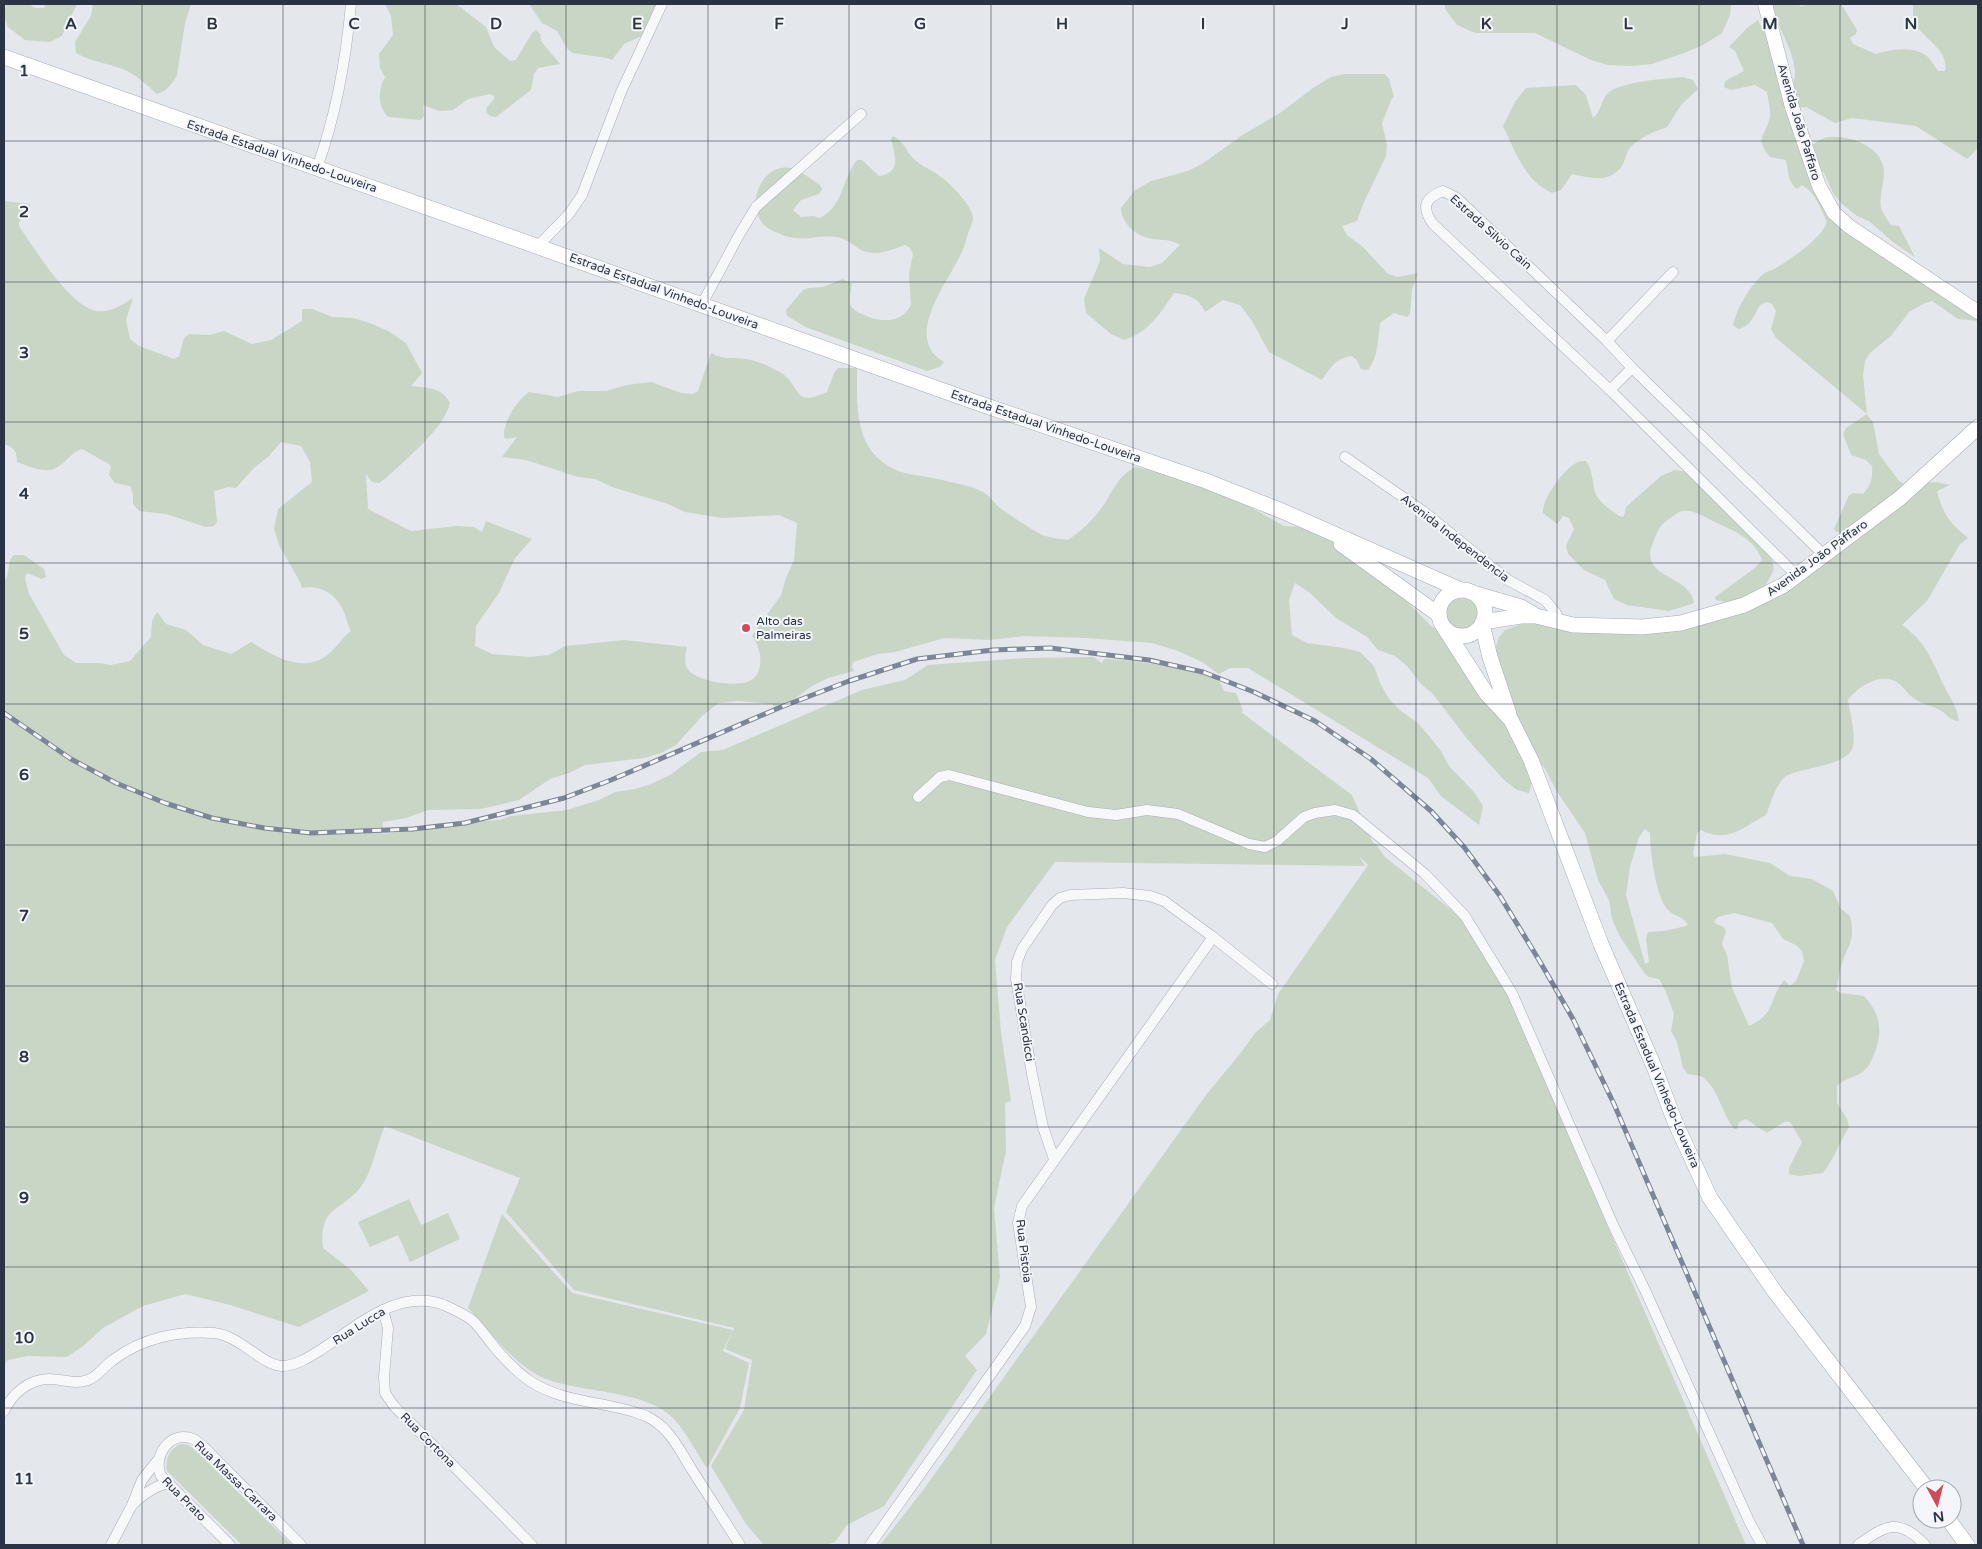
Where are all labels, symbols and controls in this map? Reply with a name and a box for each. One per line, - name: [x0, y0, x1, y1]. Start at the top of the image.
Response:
- text: A: [65, 14, 77, 34]
- text: B: [206, 14, 218, 34]
- text: C: [348, 14, 360, 34]
- text: D: [490, 14, 502, 34]
- text: E: [632, 14, 642, 34]
- text: F: [774, 14, 784, 34]
- text: G: [914, 14, 926, 34]
- text: H: [1056, 14, 1068, 34]
- text: I: [1201, 14, 1205, 34]
- text: J: [1340, 14, 1349, 34]
- text: K: [1481, 14, 1492, 34]
- text: L: [1623, 14, 1633, 34]
- text: M: [1762, 14, 1778, 34]
- text: N: [1905, 14, 1917, 34]
- text: 1: [19, 61, 29, 81]
- street label: Avenida João Paffaro: [1775, 62, 1823, 182]
- street label: Estrada Estadual Vinhedo-Louveira: [185, 117, 379, 195]
- street label: Estrada Silvio Cain: [1447, 192, 1535, 272]
- text: 2: [19, 202, 29, 222]
- street label: Estrada Estadual Vinhedo-Louveira: [567, 250, 761, 332]
- text: 3: [19, 343, 29, 363]
- street label: Estrada Estadual Vinhedo-Louveira: [949, 387, 1143, 465]
- text: 4: [19, 484, 29, 504]
- street label: Avenida Independencia: [1398, 491, 1512, 585]
- street label: Avenida João Páffaro: [1764, 517, 1870, 599]
- place label: Alto das Palmeiras: [756, 614, 812, 642]
- marker: Alto das Palmeiras: [740, 622, 752, 634]
- text: 5: [19, 624, 29, 644]
- text: 6: [19, 765, 29, 785]
- text: 7: [19, 906, 29, 926]
- street label: Estrada Estadual Vinhedo-Louveira: [1611, 980, 1703, 1170]
- street label: Rua Scandicci: [1011, 981, 1037, 1063]
- text: 8: [19, 1047, 29, 1067]
- text: 9: [19, 1188, 29, 1208]
- street label: Rua Pistoia: [1013, 1218, 1035, 1284]
- street label: Rua Lucca: [330, 1304, 388, 1348]
- text: 10: [14, 1328, 34, 1348]
- street label: Rua Cortona: [398, 1410, 458, 1470]
- street label: Rua Massa-Carrara: [192, 1438, 280, 1524]
- text: 11: [14, 1469, 34, 1489]
- street label: Rua Prato: [159, 1474, 209, 1524]
- north arrow: [1912, 1479, 1962, 1529]
- text: N: [1932, 1507, 1945, 1526]

